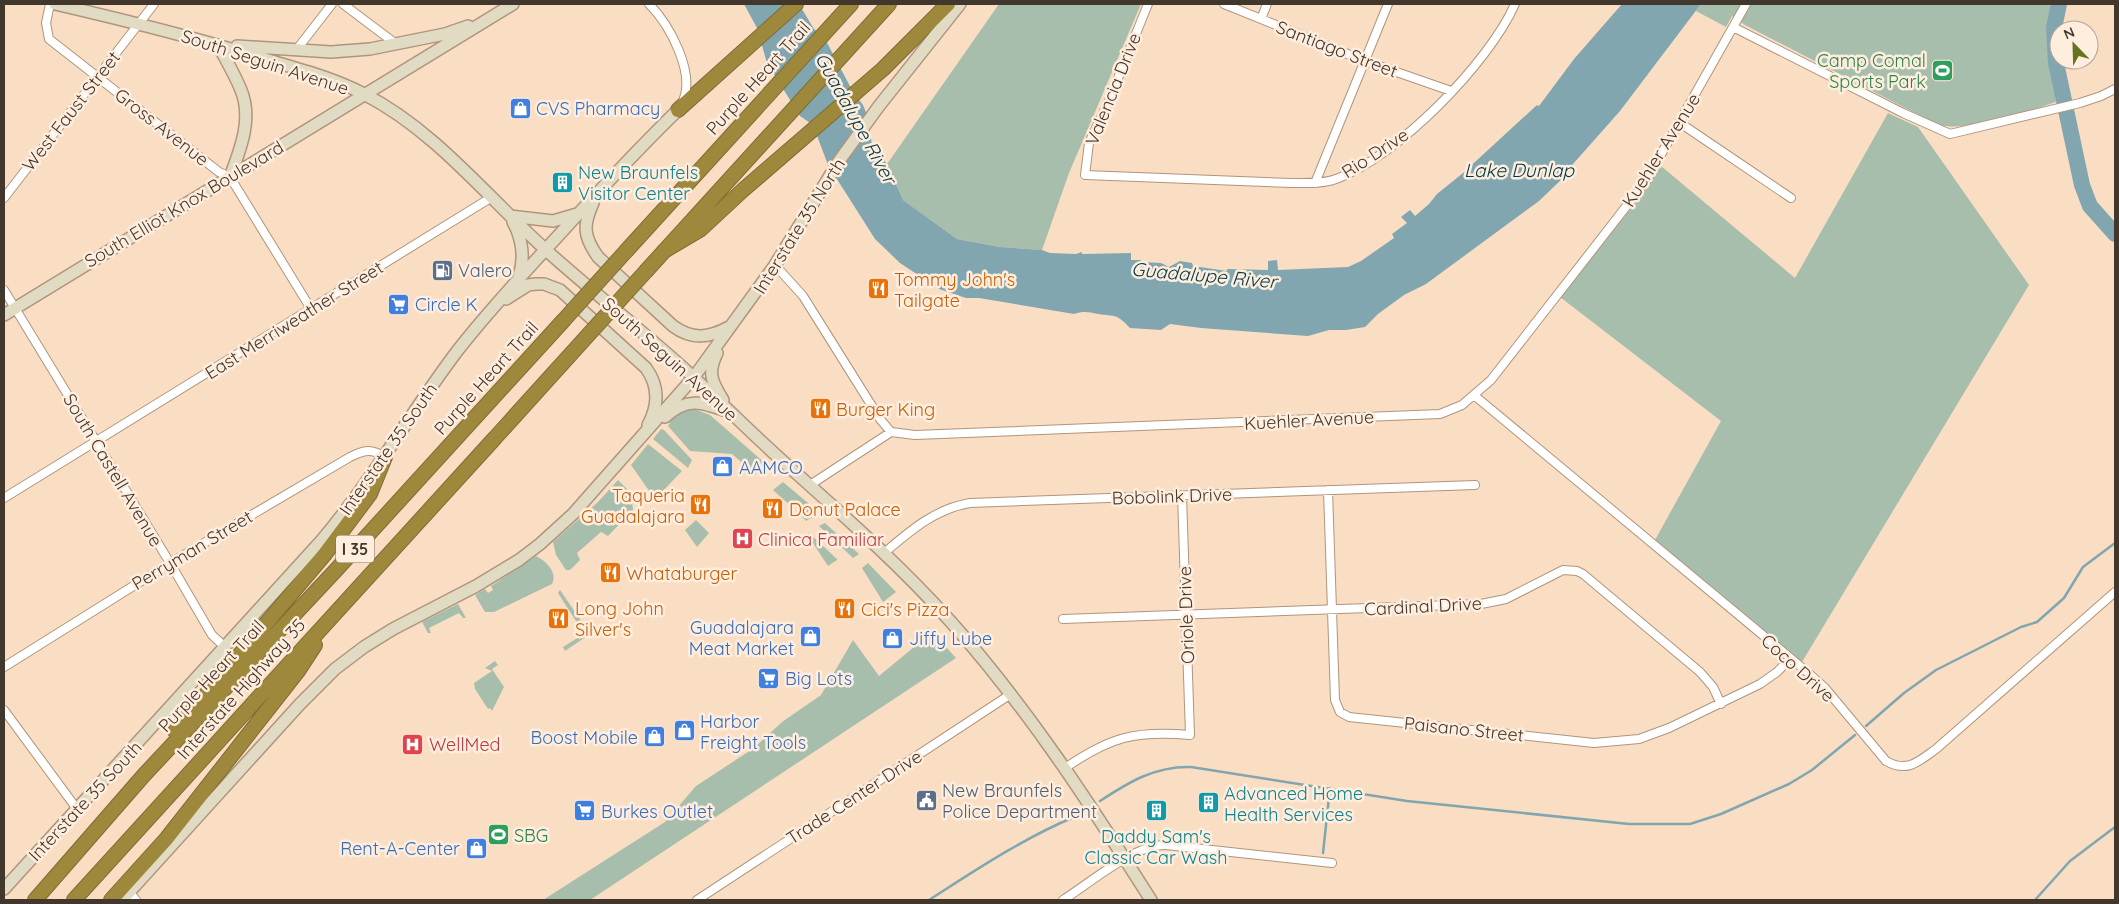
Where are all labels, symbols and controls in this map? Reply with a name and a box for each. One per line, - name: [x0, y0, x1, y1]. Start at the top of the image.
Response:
- street label: Santiago Street: [1273, 15, 1401, 83]
- street label: Purple Heart Trail: [701, 16, 815, 140]
- north arrow: [2049, 20, 2099, 70]
- text: N: [2061, 23, 2077, 43]
- street label: South Seguin Avenue: [178, 24, 352, 100]
- street label: Valencia Drive: [1080, 29, 1146, 149]
- street label: West Faust Street: [17, 46, 125, 176]
- water label: Guadalupe River: [810, 48, 903, 190]
- place label: Camp Comal Sports Park: [1817, 49, 1926, 93]
- sports icon: Camp Comal Sports Park: [1930, 58, 1954, 82]
- street label: Gross Avenue: [110, 83, 214, 171]
- street label: Kuehler Avenue: [1617, 89, 1705, 211]
- shop icon: CVS Pharmacy: [508, 96, 532, 120]
- place label: CVS Pharmacy: [536, 97, 660, 120]
- street label: Rio Drive: [1337, 123, 1413, 183]
- street label: South Elliot Knox Boulevard: [80, 135, 288, 273]
- street label: Interstate 35 North: [748, 154, 850, 298]
- water label: Lake Dunlap: [1464, 158, 1576, 182]
- place label: New Braunfels Visitor Center: [578, 161, 698, 205]
- building icon: New Braunfels Visitor Center: [550, 170, 574, 194]
- street label: East Merriweather Street: [201, 256, 387, 384]
- water label: Guadalupe River: [1130, 257, 1280, 294]
- fuel station icon: Valero: [430, 258, 454, 282]
- place label: Valero: [458, 259, 512, 282]
- place label: Tommy John's Tailgate: [894, 268, 1015, 312]
- restaurant icon: Tommy John's Tailgate: [866, 277, 890, 301]
- supermarket icon: Circle K: [387, 292, 411, 316]
- street label: South Seguin Avenue: [597, 292, 743, 426]
- place label: Circle K: [415, 293, 478, 316]
- street label: Purple Heart Trail: [429, 316, 543, 440]
- street label: Interstate 35 South: [334, 378, 442, 520]
- street label: South Castell Avenue: [58, 389, 168, 551]
- restaurant icon: Burger King: [808, 397, 832, 421]
- place label: Burger King: [836, 398, 935, 421]
- street label: Kuehler Avenue: [1243, 405, 1375, 435]
- shop icon: AAMCO: [711, 455, 735, 479]
- place label: AAMCO: [739, 456, 803, 479]
- street label: Bobolink Drive: [1111, 482, 1233, 510]
- place label: Taqueria Guadalajara: [581, 484, 685, 528]
- restaurant icon: Taqueria Guadalajara: [689, 493, 713, 517]
- restaurant icon: Donut Palace: [761, 497, 785, 521]
- place label: Donut Palace: [789, 498, 901, 521]
- street label: Perryman Street: [128, 505, 256, 595]
- hospital icon: Clinica Familiar: [730, 527, 754, 551]
- place label: Clinica Familiar: [758, 528, 884, 551]
- road number: I 35: [336, 536, 374, 562]
- restaurant icon: Whataburger: [598, 561, 622, 585]
- place label: Whataburger: [626, 562, 737, 585]
- street label: Oriole Drive: [1173, 566, 1199, 664]
- street label: Cardinal Drive: [1364, 591, 1482, 621]
- place label: Long John Silver's: [575, 597, 664, 641]
- restaurant icon: Cici's Pizza: [833, 597, 857, 621]
- place label: Cici's Pizza: [861, 598, 949, 621]
- restaurant icon: Long John Silver's: [547, 606, 571, 630]
- street label: Interstate Highway 35: [172, 614, 310, 764]
- street label: Purple Heart Trail: [153, 615, 269, 737]
- place label: Guadalajara Meat Market: [689, 616, 794, 660]
- shop icon: Guadalajara Meat Market: [798, 625, 822, 649]
- shop icon: Jiffy Lube: [881, 626, 905, 650]
- place label: Jiffy Lube: [909, 627, 992, 650]
- street label: Coco Drive: [1756, 629, 1840, 707]
- supermarket icon: Big Lots: [757, 666, 781, 690]
- place label: Big Lots: [785, 667, 852, 690]
- place label: Harbor Freight Tools: [700, 710, 806, 754]
- street label: Paisano Street: [1403, 711, 1525, 747]
- shop icon: Harbor Freight Tools: [672, 719, 696, 743]
- shop icon: Boost Mobile: [642, 725, 666, 749]
- place label: Boost Mobile: [530, 726, 638, 749]
- hospital icon: WellMed: [401, 732, 425, 756]
- place label: WellMed: [429, 733, 501, 756]
- street label: Interstate 35 South: [23, 736, 147, 866]
- street label: Trade Center Drive: [782, 745, 926, 849]
- place label: New Braunfels Police Department: [942, 779, 1097, 823]
- place label: Advanced Home Health Services: [1224, 782, 1363, 826]
- public building icon: New Braunfels Police Department: [914, 788, 938, 812]
- building icon: Advanced Home Health Services: [1196, 791, 1220, 815]
- supermarket icon: Burkes Outlet: [573, 799, 597, 823]
- building icon: Daddy Sam's Classic Car Wash: [1144, 799, 1168, 823]
- place label: Burkes Outlet: [601, 800, 713, 823]
- sports icon: SBG: [486, 823, 510, 847]
- place label: SBG: [514, 824, 548, 847]
- place label: Daddy Sam's Classic Car Wash: [1084, 825, 1228, 869]
- shop icon: Rent-A-Center: [464, 836, 488, 860]
- place label: Rent-A-Center: [340, 837, 460, 860]

